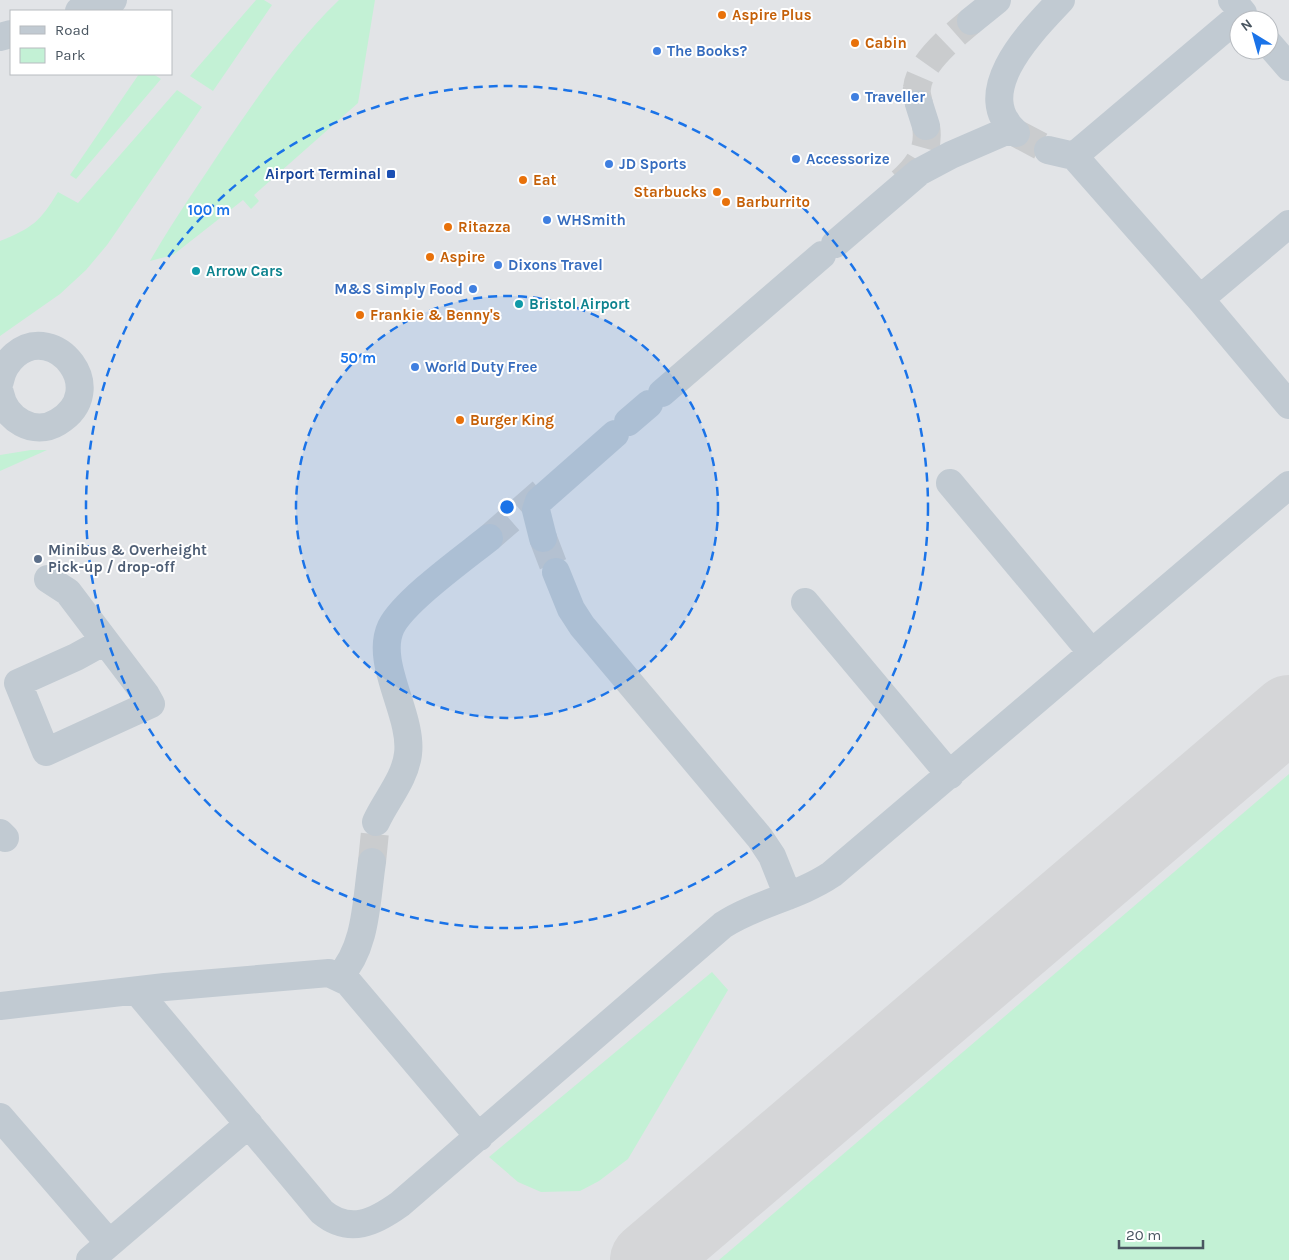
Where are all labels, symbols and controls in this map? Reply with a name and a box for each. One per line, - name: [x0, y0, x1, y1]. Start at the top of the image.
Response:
- place label: Aspire Plus: [732, 6, 812, 24]
- marker: Aspire Plus: [716, 9, 728, 21]
- legend: [10, 10, 172, 75]
- north arrow: [1229, 10, 1279, 60]
- text: N: [1237, 15, 1256, 35]
- text: Road: [55, 21, 90, 39]
- place label: Cabin: [865, 34, 907, 52]
- marker: Cabin: [849, 37, 861, 49]
- place label: The Books?: [667, 42, 748, 60]
- marker: The Books?: [651, 45, 663, 57]
- text: Park: [55, 46, 85, 64]
- place label: Traveller: [865, 88, 925, 106]
- marker: Traveller: [849, 91, 861, 103]
- place label: Accessorize: [806, 150, 890, 168]
- marker: Accessorize: [790, 153, 802, 165]
- place label: JD Sports: [619, 155, 687, 173]
- marker: JD Sports: [603, 158, 615, 170]
- place label: Airport Terminal: [265, 165, 381, 183]
- marker: Airport Terminal: [385, 168, 397, 180]
- place label: Eat: [533, 171, 557, 189]
- marker: Eat: [517, 174, 529, 186]
- place label: Starbucks: [634, 183, 707, 201]
- marker: Starbucks: [711, 186, 723, 198]
- place label: Barburrito: [736, 193, 810, 211]
- marker: Barburrito: [720, 196, 732, 208]
- text: 100 m: [188, 201, 230, 219]
- place label: WHSmith: [557, 211, 626, 229]
- marker: WHSmith: [541, 214, 553, 226]
- place label: Ritazza: [458, 218, 511, 236]
- marker: Ritazza: [442, 221, 454, 233]
- place label: Aspire: [440, 248, 485, 266]
- marker: Aspire: [424, 251, 436, 263]
- place label: Dixons Travel: [508, 256, 603, 274]
- marker: Dixons Travel: [492, 259, 504, 271]
- place label: Arrow Cars: [206, 262, 283, 280]
- marker: Arrow Cars: [190, 265, 202, 277]
- place label: M&S Simply Food: [334, 280, 463, 298]
- marker: M&S Simply Food: [467, 283, 479, 295]
- place label: Bristol Airport: [529, 295, 630, 313]
- marker: Bristol Airport: [513, 298, 525, 310]
- place label: Frankie & Benny's: [370, 306, 501, 324]
- marker: Frankie & Benny's: [354, 309, 366, 321]
- text: 50 m: [340, 349, 376, 367]
- place label: World Duty Free: [425, 358, 538, 376]
- marker: World Duty Free: [409, 361, 421, 373]
- place label: Burger King: [470, 411, 554, 429]
- marker: Burger King: [454, 414, 466, 426]
- centre of rings: [498, 498, 516, 516]
- place label: Minibus & Overheight Pick-up / drop-off: [48, 541, 207, 576]
- marker: Minibus & Overheight Pick-up / drop-off: [32, 553, 44, 565]
- scale bar: [1119, 1218, 1203, 1250]
- text: 20 m: [1126, 1226, 1161, 1244]

